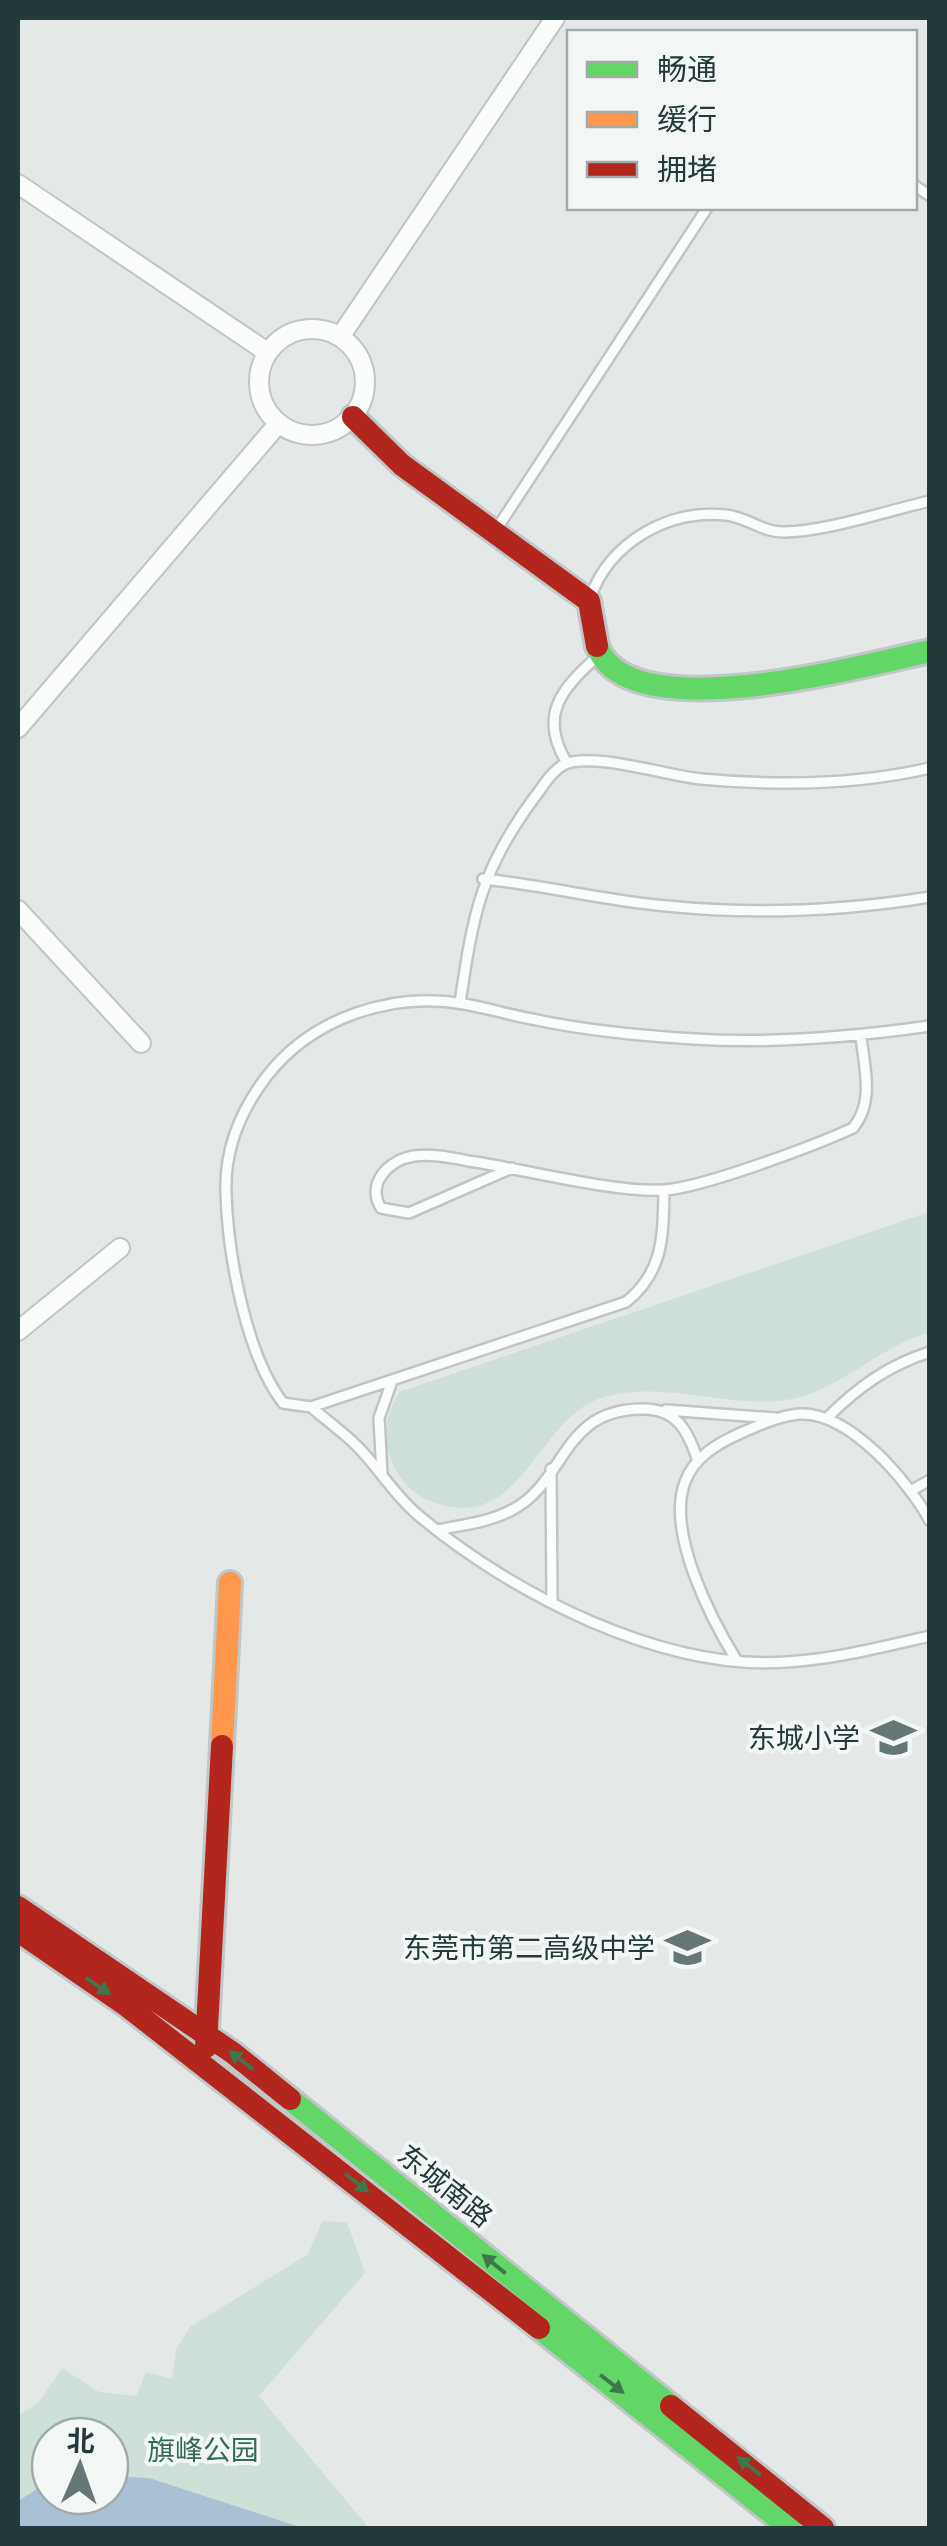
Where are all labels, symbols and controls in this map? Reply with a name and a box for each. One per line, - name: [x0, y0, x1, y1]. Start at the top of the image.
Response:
- legend: [567, 30, 917, 210]
- text: 畅通: [657, 52, 717, 88]
- text: 缓行: [657, 102, 717, 138]
- text: 拥堵: [657, 152, 717, 188]
- school or university icon: 东城小学: [869, 1714, 917, 1762]
- place label: 东城小学: [748, 1722, 860, 1755]
- school or university icon: 东莞市第二高级中学: [664, 1924, 712, 1972]
- place label: 东莞市第二高级中学: [403, 1932, 655, 1965]
- one-way arrow: [85, 1976, 112, 1995]
- one-way arrow: [228, 2050, 254, 2071]
- street label: 东城南路: [391, 2138, 499, 2234]
- one-way arrow: [344, 2172, 370, 2193]
- one-way arrow: [481, 2254, 507, 2275]
- one-way arrow: [599, 2373, 625, 2394]
- north arrow: [30, 2416, 130, 2516]
- text: 北: [66, 2425, 95, 2458]
- park label: 旗峰公园: [147, 2434, 259, 2467]
- one-way arrow: [736, 2456, 762, 2476]

